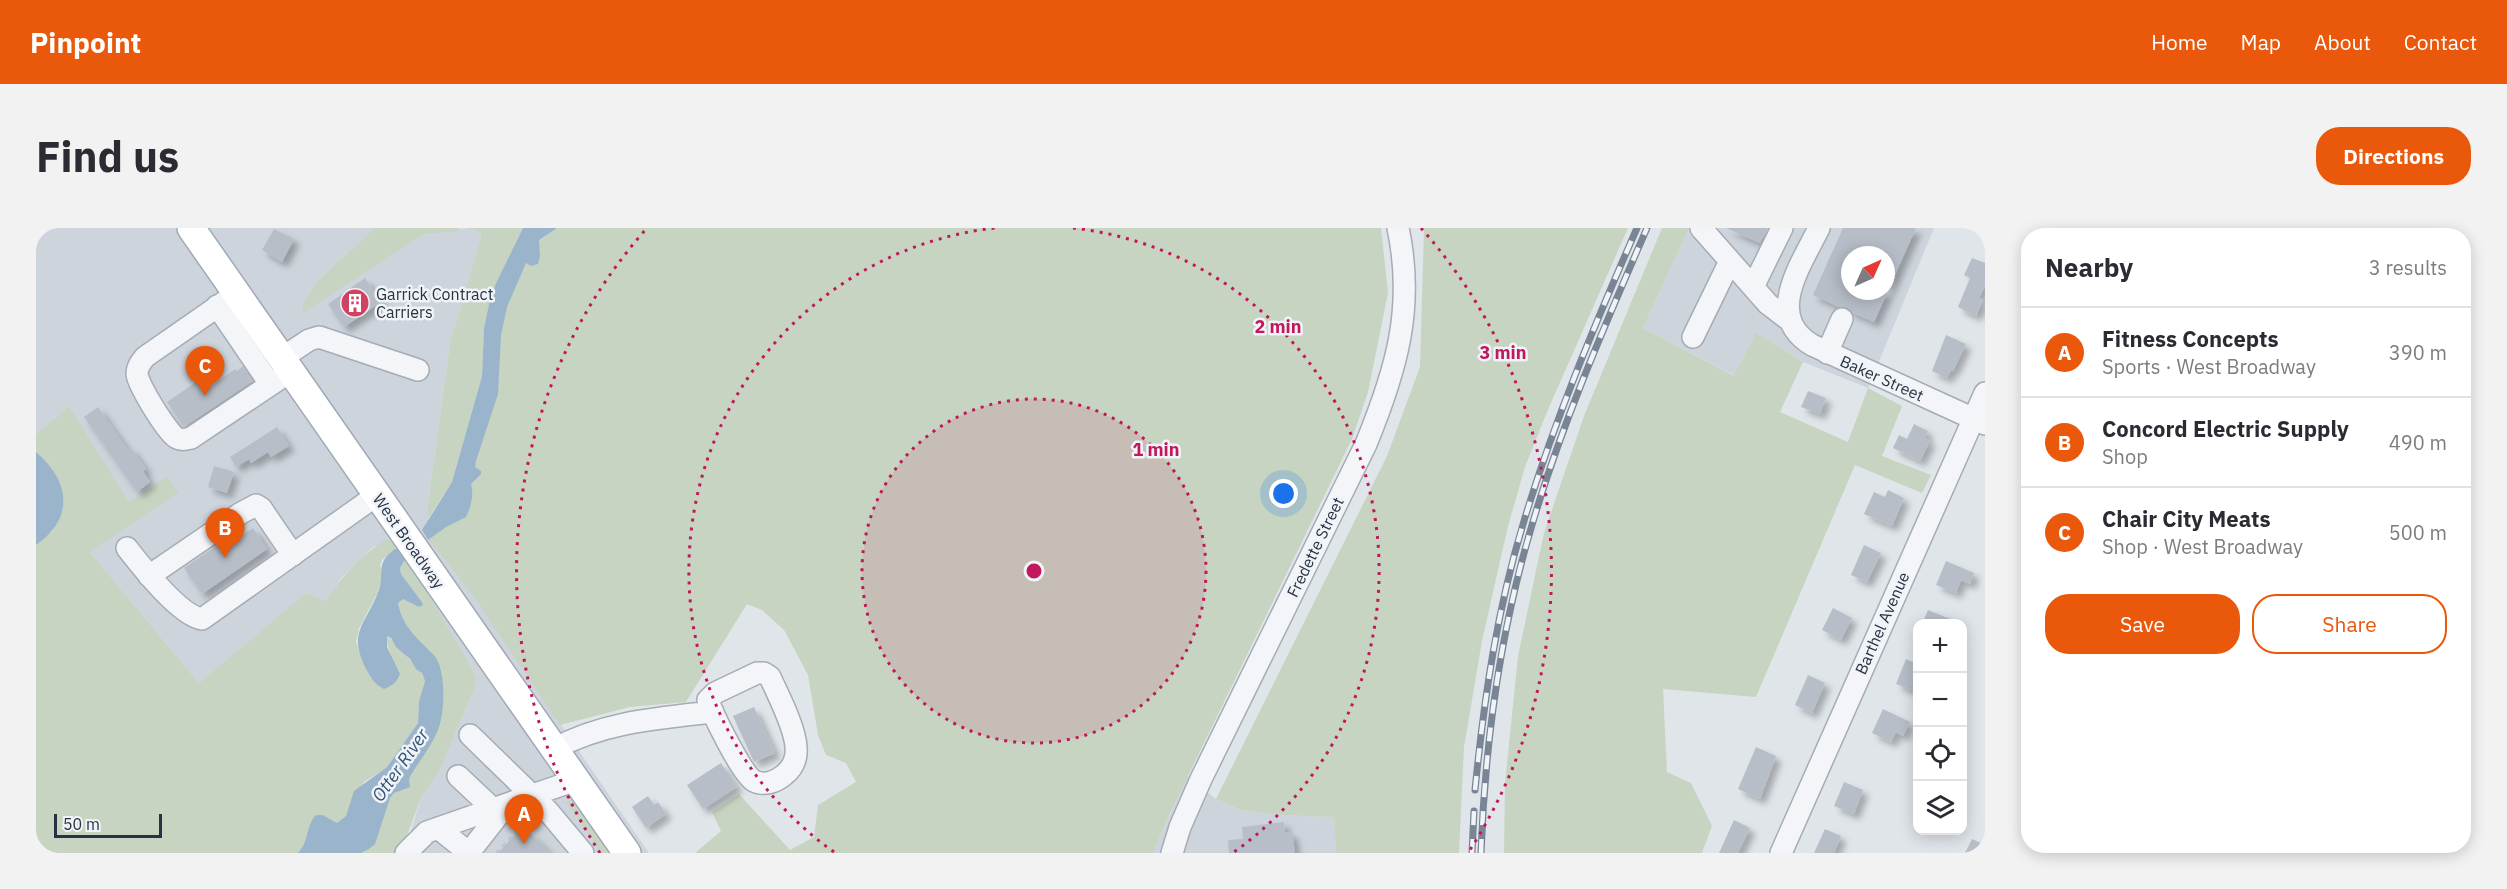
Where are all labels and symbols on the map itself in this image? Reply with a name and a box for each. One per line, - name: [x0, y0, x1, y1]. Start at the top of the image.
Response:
- north arrow: [1841, 246, 1895, 300]
- place label: Garrick Contract Carriers: [376, 284, 493, 322]
- building icon: Garrick Contract Carriers: [339, 287, 371, 319]
- text: 2 min: [1254, 315, 1302, 338]
- text: 3 min: [1479, 341, 1527, 364]
- pin: C: [186, 346, 224, 396]
- street label: Baker Street: [1837, 351, 1927, 405]
- text: 1 min: [1132, 438, 1180, 461]
- your location: [1269, 479, 1298, 508]
- street label: West Broadway: [369, 490, 449, 592]
- street label: Fredette Street: [1282, 494, 1348, 600]
- pin: B: [206, 508, 244, 558]
- centre of rings: [1024, 561, 1044, 581]
- street label: Barthel Avenue: [1851, 569, 1914, 677]
- water label: Otter River: [367, 724, 434, 806]
- pin: A: [504, 794, 544, 844]
- scale bar: [54, 811, 162, 838]

